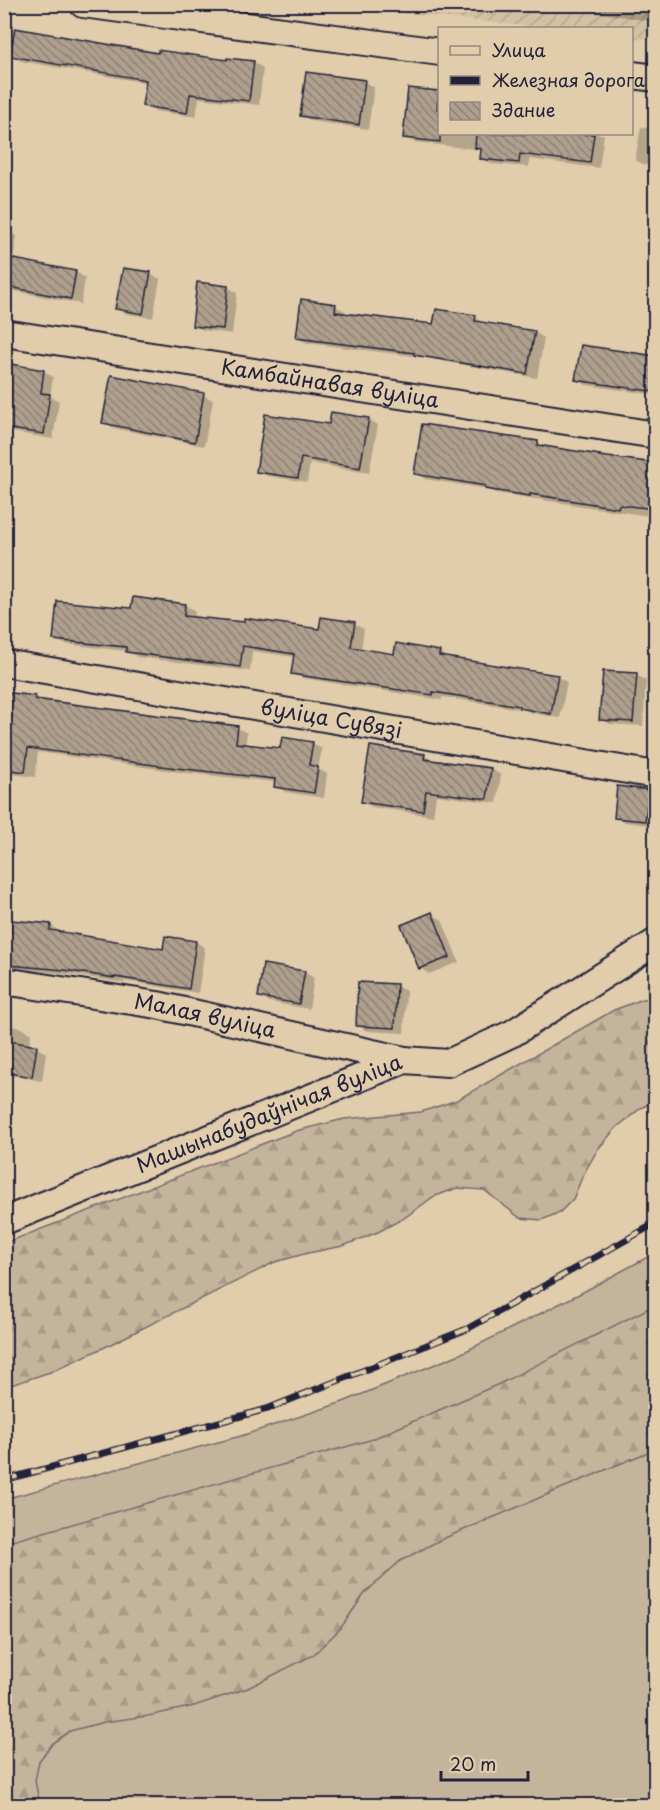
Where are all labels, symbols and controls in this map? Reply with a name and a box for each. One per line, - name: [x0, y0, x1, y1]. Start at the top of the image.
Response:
- legend: [438, 27, 633, 135]
- text: Улица: [492, 36, 546, 63]
- text: Железная дорога: [492, 66, 646, 93]
- text: Здание: [492, 96, 555, 123]
- street label: Камбайнавая вуліца: [219, 349, 442, 415]
- street label: вуліца Сувязі: [258, 689, 405, 745]
- street label: Малая вуліца: [132, 984, 279, 1045]
- street label: Машынабудаўнічая вуліца: [131, 1044, 406, 1180]
- scale bar: [441, 1744, 528, 1782]
- text: 20 m: [450, 1750, 496, 1777]

